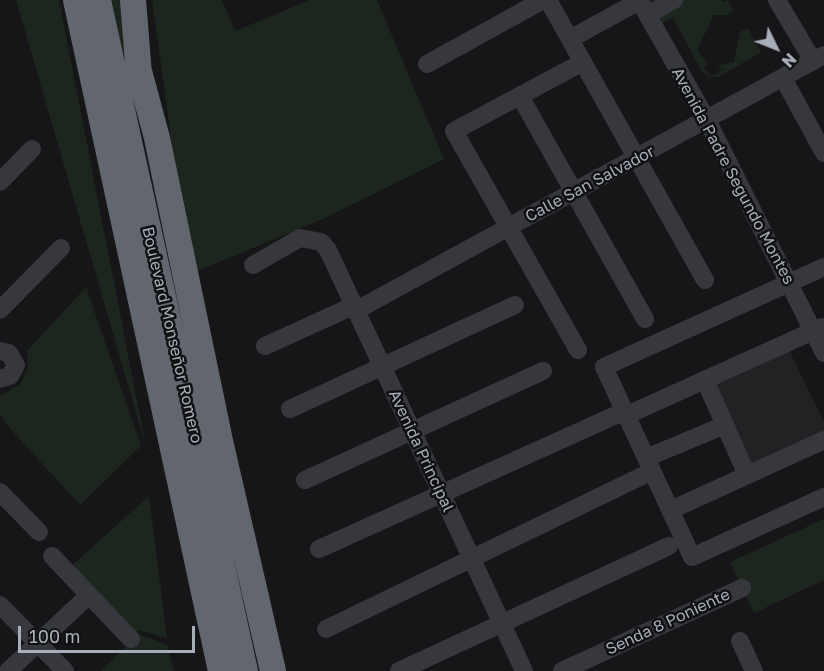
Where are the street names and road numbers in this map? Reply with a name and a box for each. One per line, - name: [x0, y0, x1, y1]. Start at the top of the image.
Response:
- street label: Avenida Padre Segundo Montes: [668, 64, 798, 288]
- street label: Calle San Salvador: [522, 142, 658, 226]
- street label: Boulevard Monseñor Romero: [138, 225, 206, 445]
- street label: Avenida Principal: [384, 387, 458, 515]
- street label: Senda 8 Poniente: [603, 585, 733, 659]

